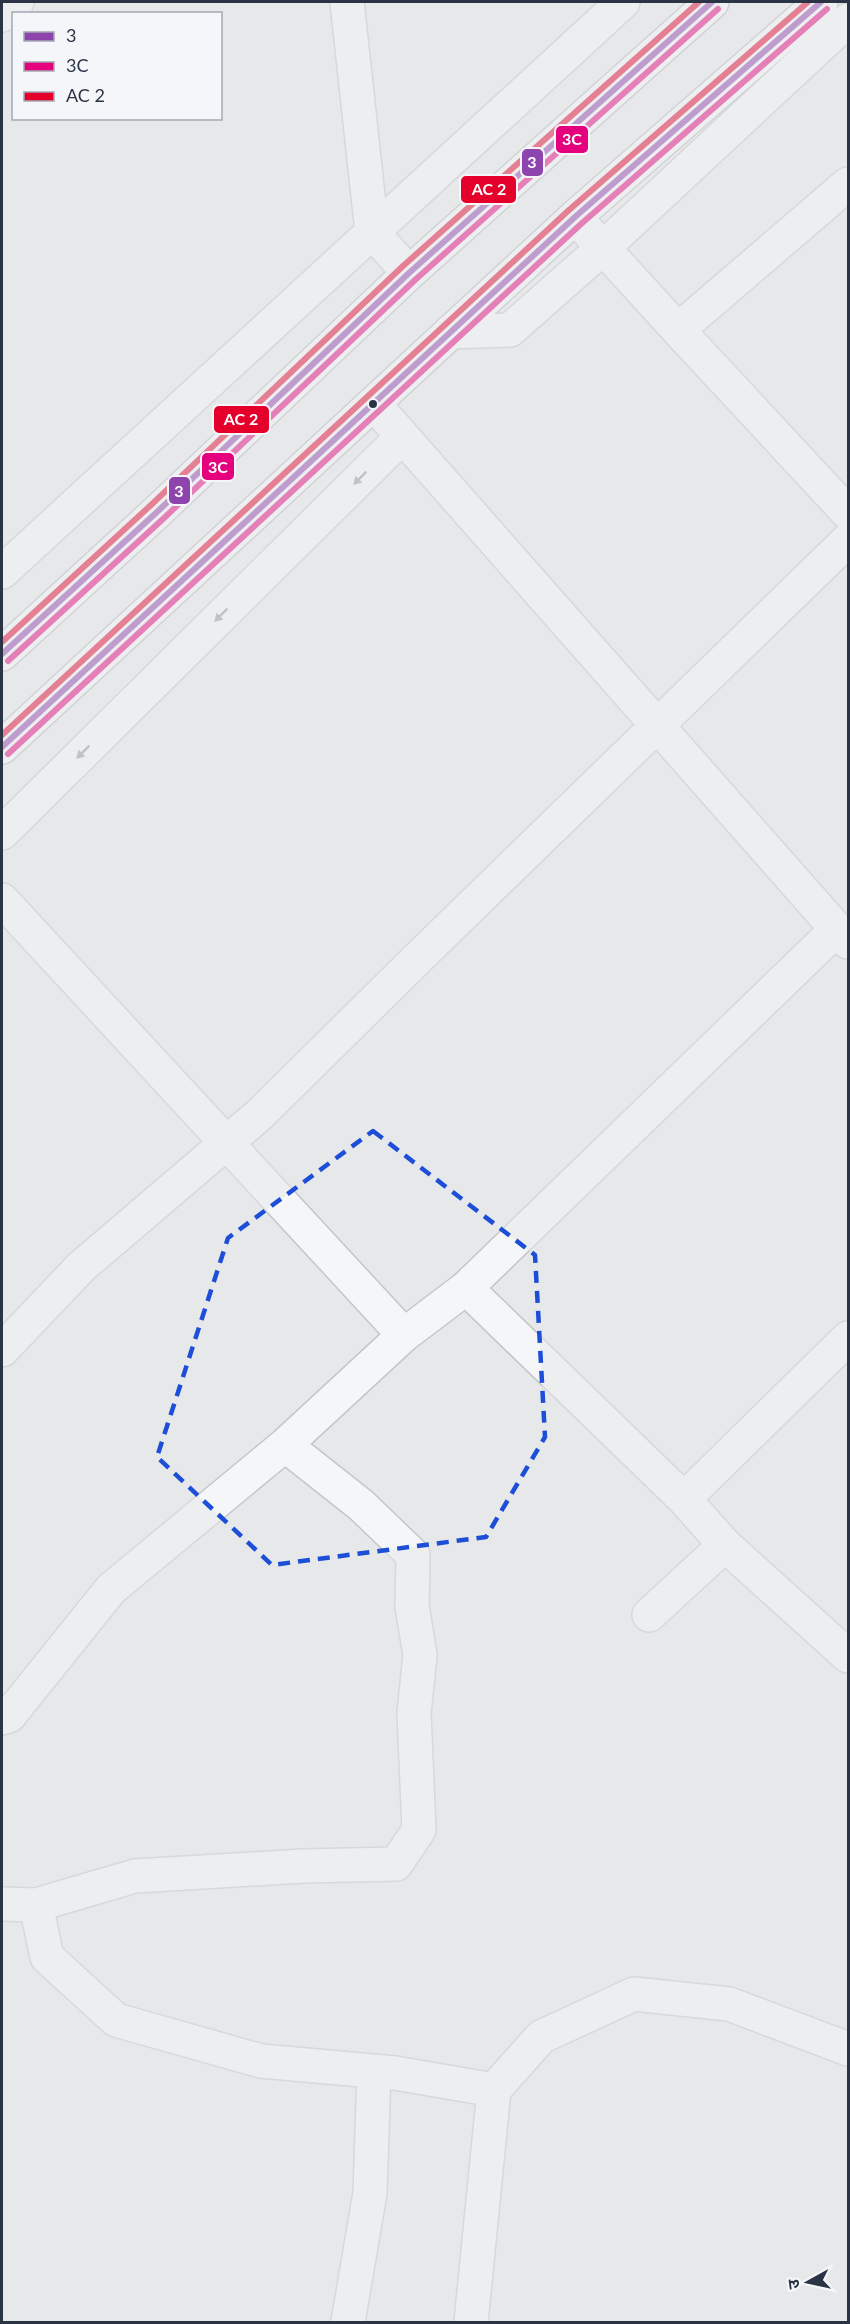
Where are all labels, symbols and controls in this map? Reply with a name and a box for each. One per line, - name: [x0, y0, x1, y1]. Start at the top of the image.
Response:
- legend: [12, 12, 222, 120]
- text: 3: [66, 24, 76, 46]
- text: 3C: [66, 54, 88, 76]
- text: AC 2: [66, 84, 105, 106]
- line badge: 3C: [555, 125, 589, 154]
- text: 3C: [562, 129, 582, 148]
- line badge: 3: [521, 148, 544, 177]
- text: 3: [527, 152, 537, 171]
- line badge: AC 2: [460, 175, 517, 204]
- text: AC 2: [471, 179, 506, 198]
- unlabelled marker: [367, 398, 379, 410]
- line badge: AC 2: [213, 405, 270, 434]
- text: AC 2: [223, 409, 258, 428]
- line badge: 3C: [201, 452, 235, 481]
- text: 3C: [208, 457, 228, 476]
- one-way arrow: [353, 470, 367, 484]
- line badge: 3: [168, 476, 191, 505]
- text: 3: [174, 481, 184, 500]
- one-way arrow: [214, 608, 229, 622]
- one-way arrow: [76, 745, 90, 759]
- north arrow: [778, 2252, 838, 2312]
- text: उ: [783, 2278, 803, 2290]

